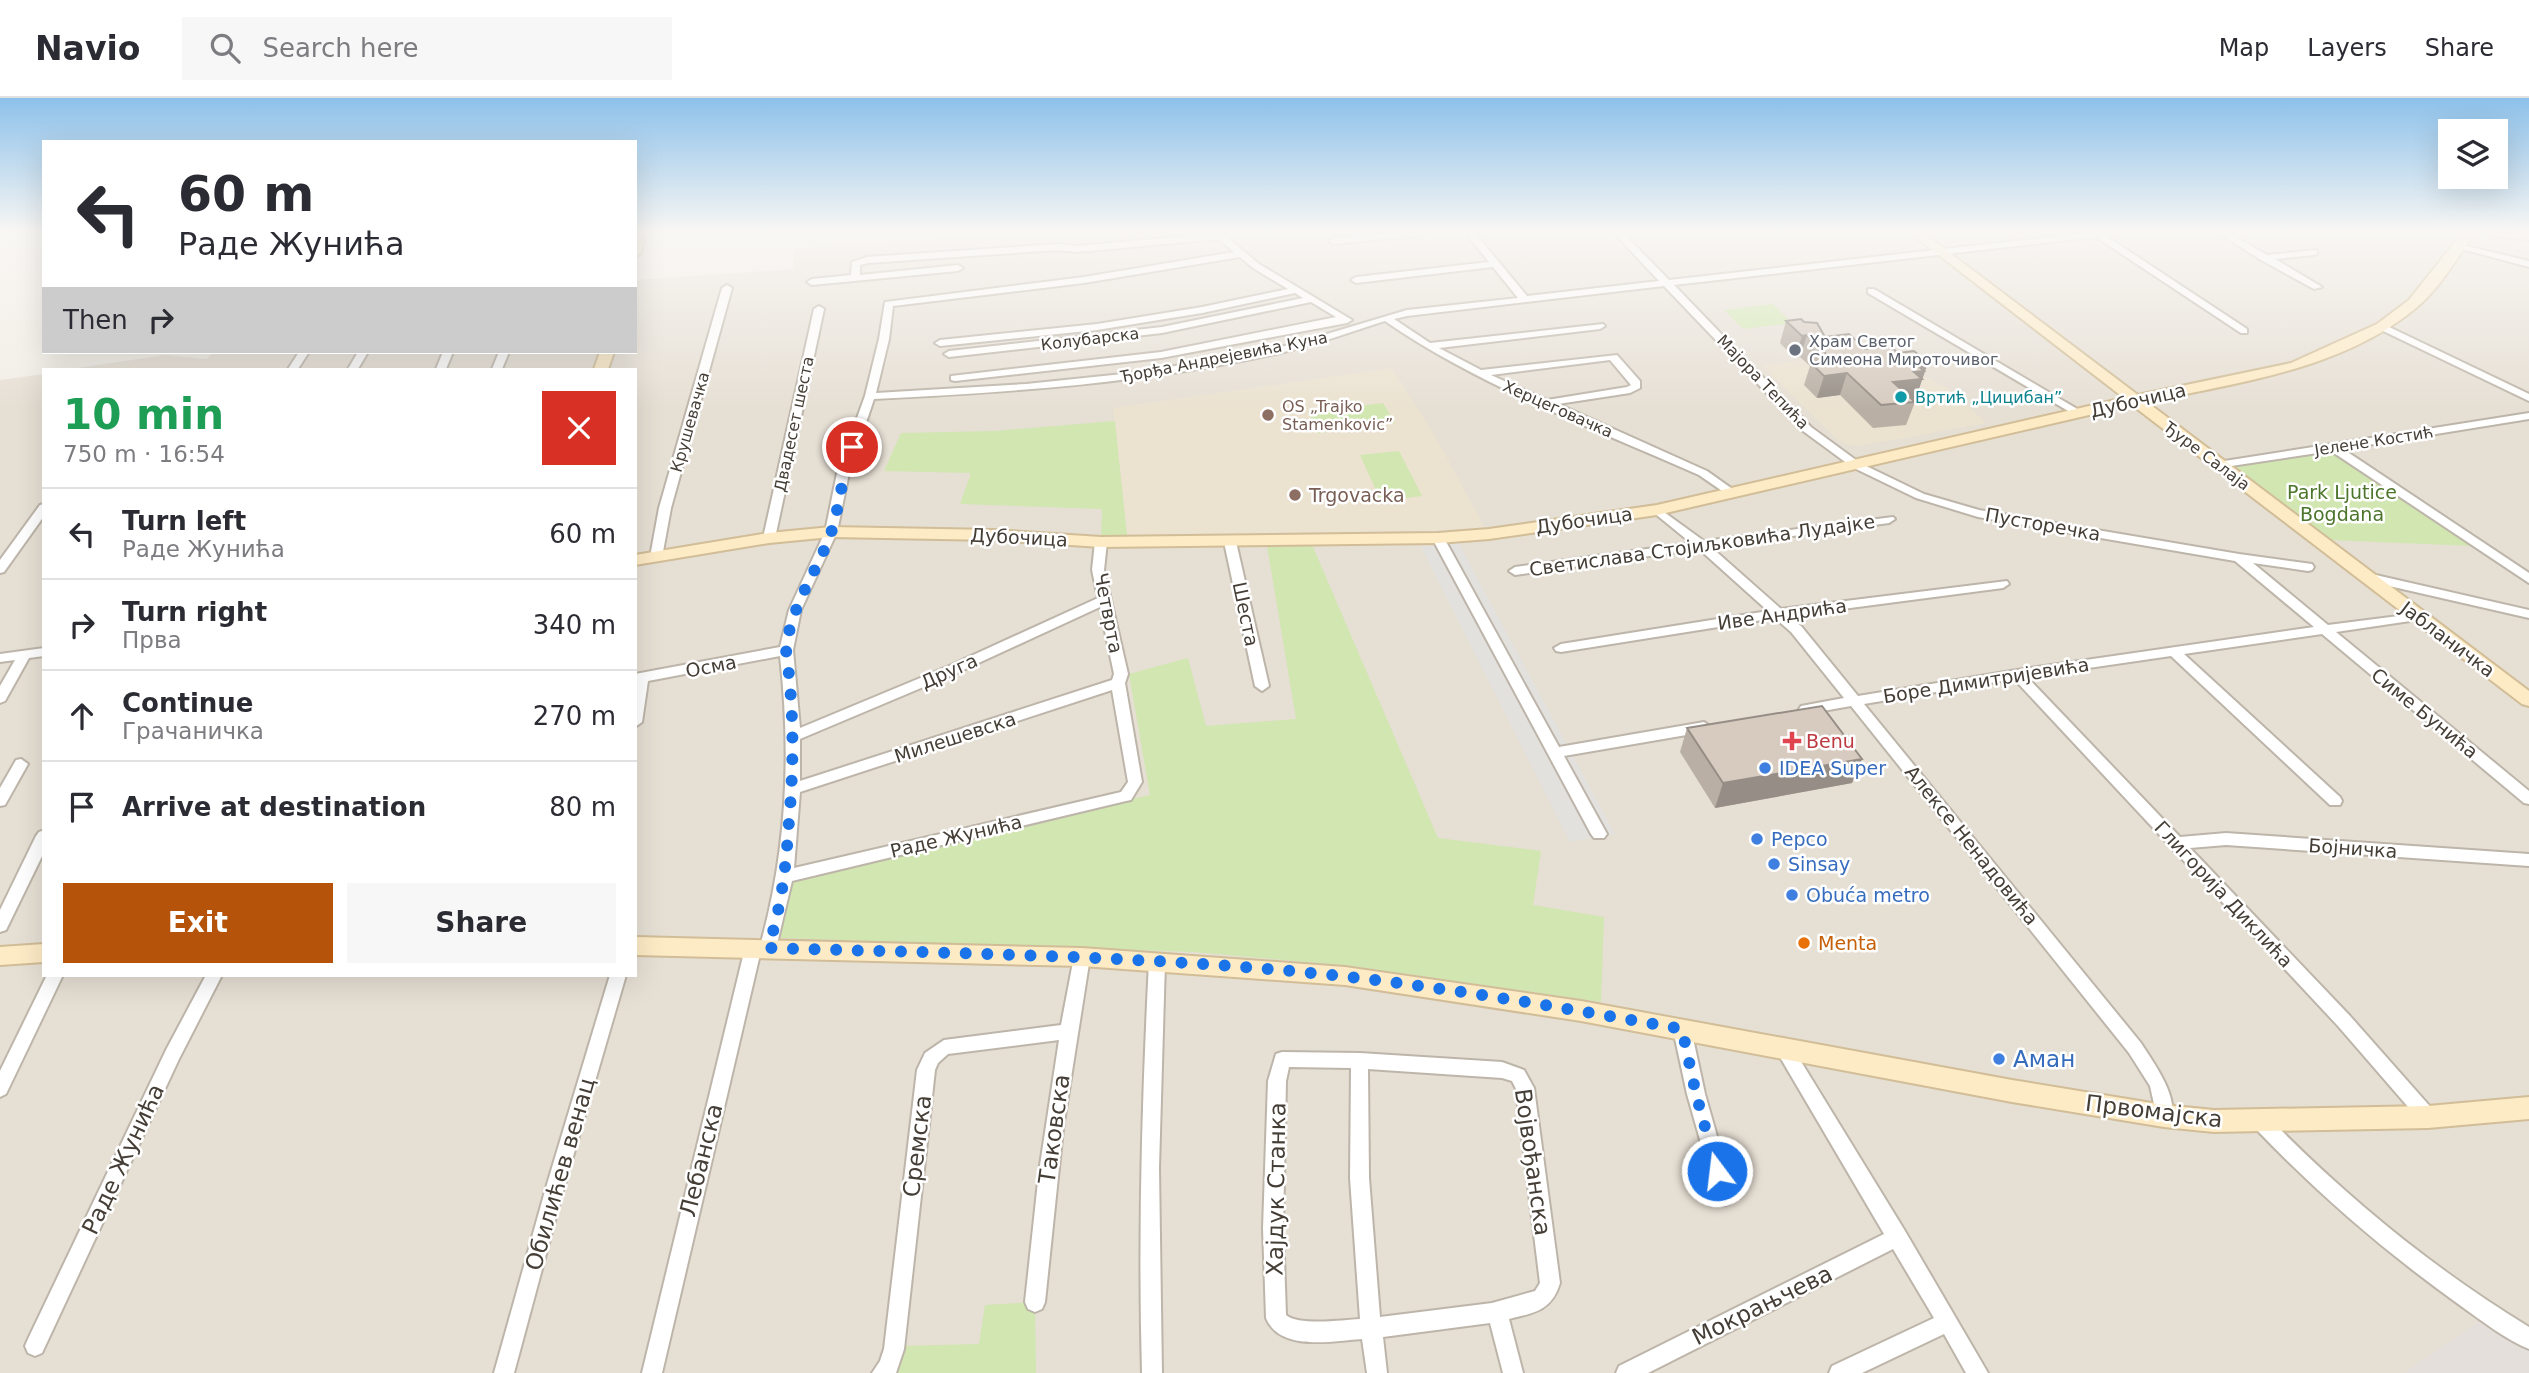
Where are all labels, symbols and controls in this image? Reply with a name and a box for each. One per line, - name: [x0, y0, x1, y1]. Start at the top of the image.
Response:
- search box: [182, 17, 672, 80]
- text: Navio: [35, 29, 140, 68]
- icon: search: [206, 29, 244, 67]
- text: Search here: [262, 33, 419, 63]
- text: Map: [2219, 34, 2269, 62]
- text: Layers: [2307, 34, 2387, 62]
- text: Share: [2425, 34, 2494, 62]
- map controls: [2438, 119, 2508, 189]
- button: layers: [2438, 119, 2508, 189]
- text: 60 m: [178, 166, 314, 223]
- icon: left: [63, 168, 154, 259]
- text: Раде Жунића: [178, 225, 404, 263]
- icon: right: [142, 301, 180, 339]
- text: Then: [63, 305, 128, 335]
- street label: Колубарска: [1040, 324, 1140, 354]
- street label: Ђорђа Андрејевића Куна: [1118, 328, 1329, 387]
- street label: Мајора Тепића: [1713, 331, 1813, 433]
- place label: Храм Светог Симеона Мироточивог: [1809, 332, 1998, 369]
- marker: Храм Светог Симеона Мироточивог: [1787, 342, 1803, 358]
- street label: Двадесет шеста: [770, 354, 818, 494]
- street label: Крушевачка: [667, 370, 713, 474]
- street label: Херцеговачка: [1500, 376, 1616, 442]
- street label: Дубочица: [2088, 378, 2188, 422]
- place label: Вртић „Цицибан”: [1915, 388, 2062, 407]
- marker: Вртић „Цицибан”: [1893, 389, 1909, 405]
- text: 10 min: [63, 390, 224, 439]
- button: close: [542, 391, 616, 465]
- place label: OS „Trajko Stamenkovic”: [1282, 397, 1393, 434]
- marker: OS „Trajko Stamenkovic”: [1260, 407, 1276, 423]
- pin: [822, 417, 882, 477]
- street label: Ђуре Салаја: [2160, 417, 2254, 494]
- street label: Јелене Костић: [2312, 422, 2435, 460]
- icon: arrive: [833, 428, 871, 466]
- text: 750 m · 16:54: [63, 441, 225, 467]
- park label: Park Ljutice Bogdana: [2287, 481, 2397, 525]
- place label: Trgovacka: [1308, 484, 1405, 506]
- marker: Trgovacka: [1287, 487, 1303, 503]
- street label: Дубочица: [1534, 502, 1634, 538]
- street label: Пусторечка: [1984, 503, 2102, 545]
- text: Turn left: [122, 506, 246, 536]
- street label: Светислава Стојиљковића Лудајке: [1528, 510, 1876, 580]
- icon: left: [63, 515, 101, 553]
- text: 60 m: [549, 519, 616, 549]
- street label: Дубочица: [970, 523, 1068, 551]
- text: Раде Жунића: [122, 536, 285, 562]
- street label: Четврта: [1090, 571, 1128, 655]
- street label: Шеста: [1228, 580, 1264, 648]
- street label: Иве Андрића: [1716, 594, 1848, 634]
- street label: Јабланичка: [2396, 596, 2499, 681]
- text: Turn right: [122, 597, 267, 627]
- icon: right: [63, 606, 101, 644]
- text: 340 m: [533, 610, 616, 640]
- text: Прва: [122, 627, 182, 653]
- street label: Друга: [917, 649, 981, 693]
- street label: Осма: [684, 650, 738, 682]
- street label: Боре Димитријевића: [1881, 653, 2091, 707]
- street label: Симе Бунића: [2367, 663, 2483, 763]
- text: Continue: [122, 688, 253, 718]
- icon: ahead: [63, 697, 101, 735]
- text: 270 m: [533, 701, 616, 731]
- street label: Милешевска: [891, 707, 1019, 767]
- text: Грачаничка: [122, 718, 264, 744]
- place label: Benu: [1806, 730, 1855, 752]
- marker: Benu: [1784, 733, 1800, 749]
- place label: IDEA Super: [1779, 757, 1886, 779]
- marker: IDEA Super: [1757, 760, 1773, 776]
- street label: Алексе Ненадовића: [1901, 761, 2043, 929]
- icon: arrive: [63, 788, 101, 826]
- text: Arrive at destination: [122, 792, 426, 822]
- text: 80 m: [549, 792, 616, 822]
- street label: Раде Жунића: [888, 810, 1024, 862]
- street label: Глигорија Диклића: [2150, 816, 2298, 972]
- place label: Pepco: [1771, 828, 1828, 850]
- marker: Pepco: [1749, 831, 1765, 847]
- street label: Бојничка: [2308, 834, 2398, 862]
- place label: Sinsay: [1788, 853, 1850, 875]
- marker: Sinsay: [1766, 856, 1782, 872]
- button: Exit: [63, 883, 333, 963]
- button: Share: [347, 883, 616, 963]
- place label: Obuća metro: [1806, 884, 1930, 906]
- marker: Obuća metro: [1784, 887, 1800, 903]
- place label: Menta: [1818, 932, 1877, 954]
- marker: Menta: [1796, 935, 1812, 951]
- place label: Аман: [2013, 1046, 2075, 1072]
- marker: Аман: [1991, 1051, 2007, 1067]
- street label: Таковска: [1033, 1073, 1075, 1186]
- street label: Обилићев венац: [520, 1075, 600, 1273]
- street label: Раде Жунића: [77, 1080, 169, 1238]
- street label: Војвођанска: [1510, 1087, 1556, 1237]
- street label: Првомајска: [2084, 1090, 2224, 1132]
- street label: Сремска: [898, 1093, 936, 1199]
- street label: Лебанска: [674, 1101, 728, 1219]
- street label: Хајдук Станка: [1261, 1102, 1291, 1276]
- position arrow: [1680, 1134, 1754, 1208]
- street label: Мокрањчева: [1688, 1260, 1836, 1350]

